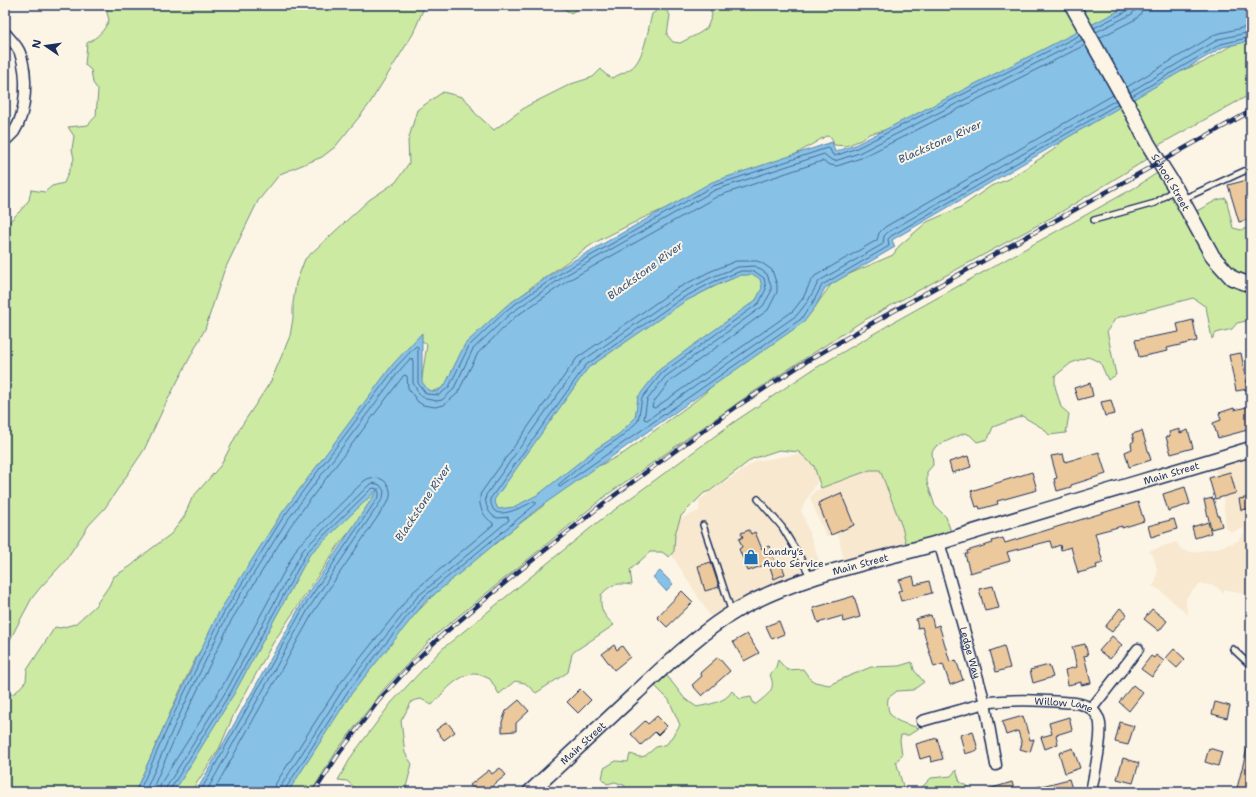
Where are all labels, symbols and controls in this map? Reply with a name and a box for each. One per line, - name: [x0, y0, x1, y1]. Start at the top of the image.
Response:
- north arrow: [26, 26, 66, 66]
- text: N: [28, 38, 45, 50]
- water label: Blackstone River: [896, 117, 985, 167]
- street label: School Street: [1149, 151, 1193, 213]
- water label: Blackstone River: [604, 238, 686, 304]
- street label: Main Street: [1142, 458, 1201, 487]
- water label: Blackstone River: [392, 461, 455, 545]
- place label: Landry's Auto Service: [763, 545, 824, 570]
- shop icon: Landry's Auto Service: [742, 548, 760, 566]
- street label: Main Street: [831, 550, 890, 578]
- street label: Ledge Way: [957, 625, 984, 680]
- street label: Willow Lane: [1034, 694, 1097, 715]
- street label: Main Street: [557, 719, 608, 767]

